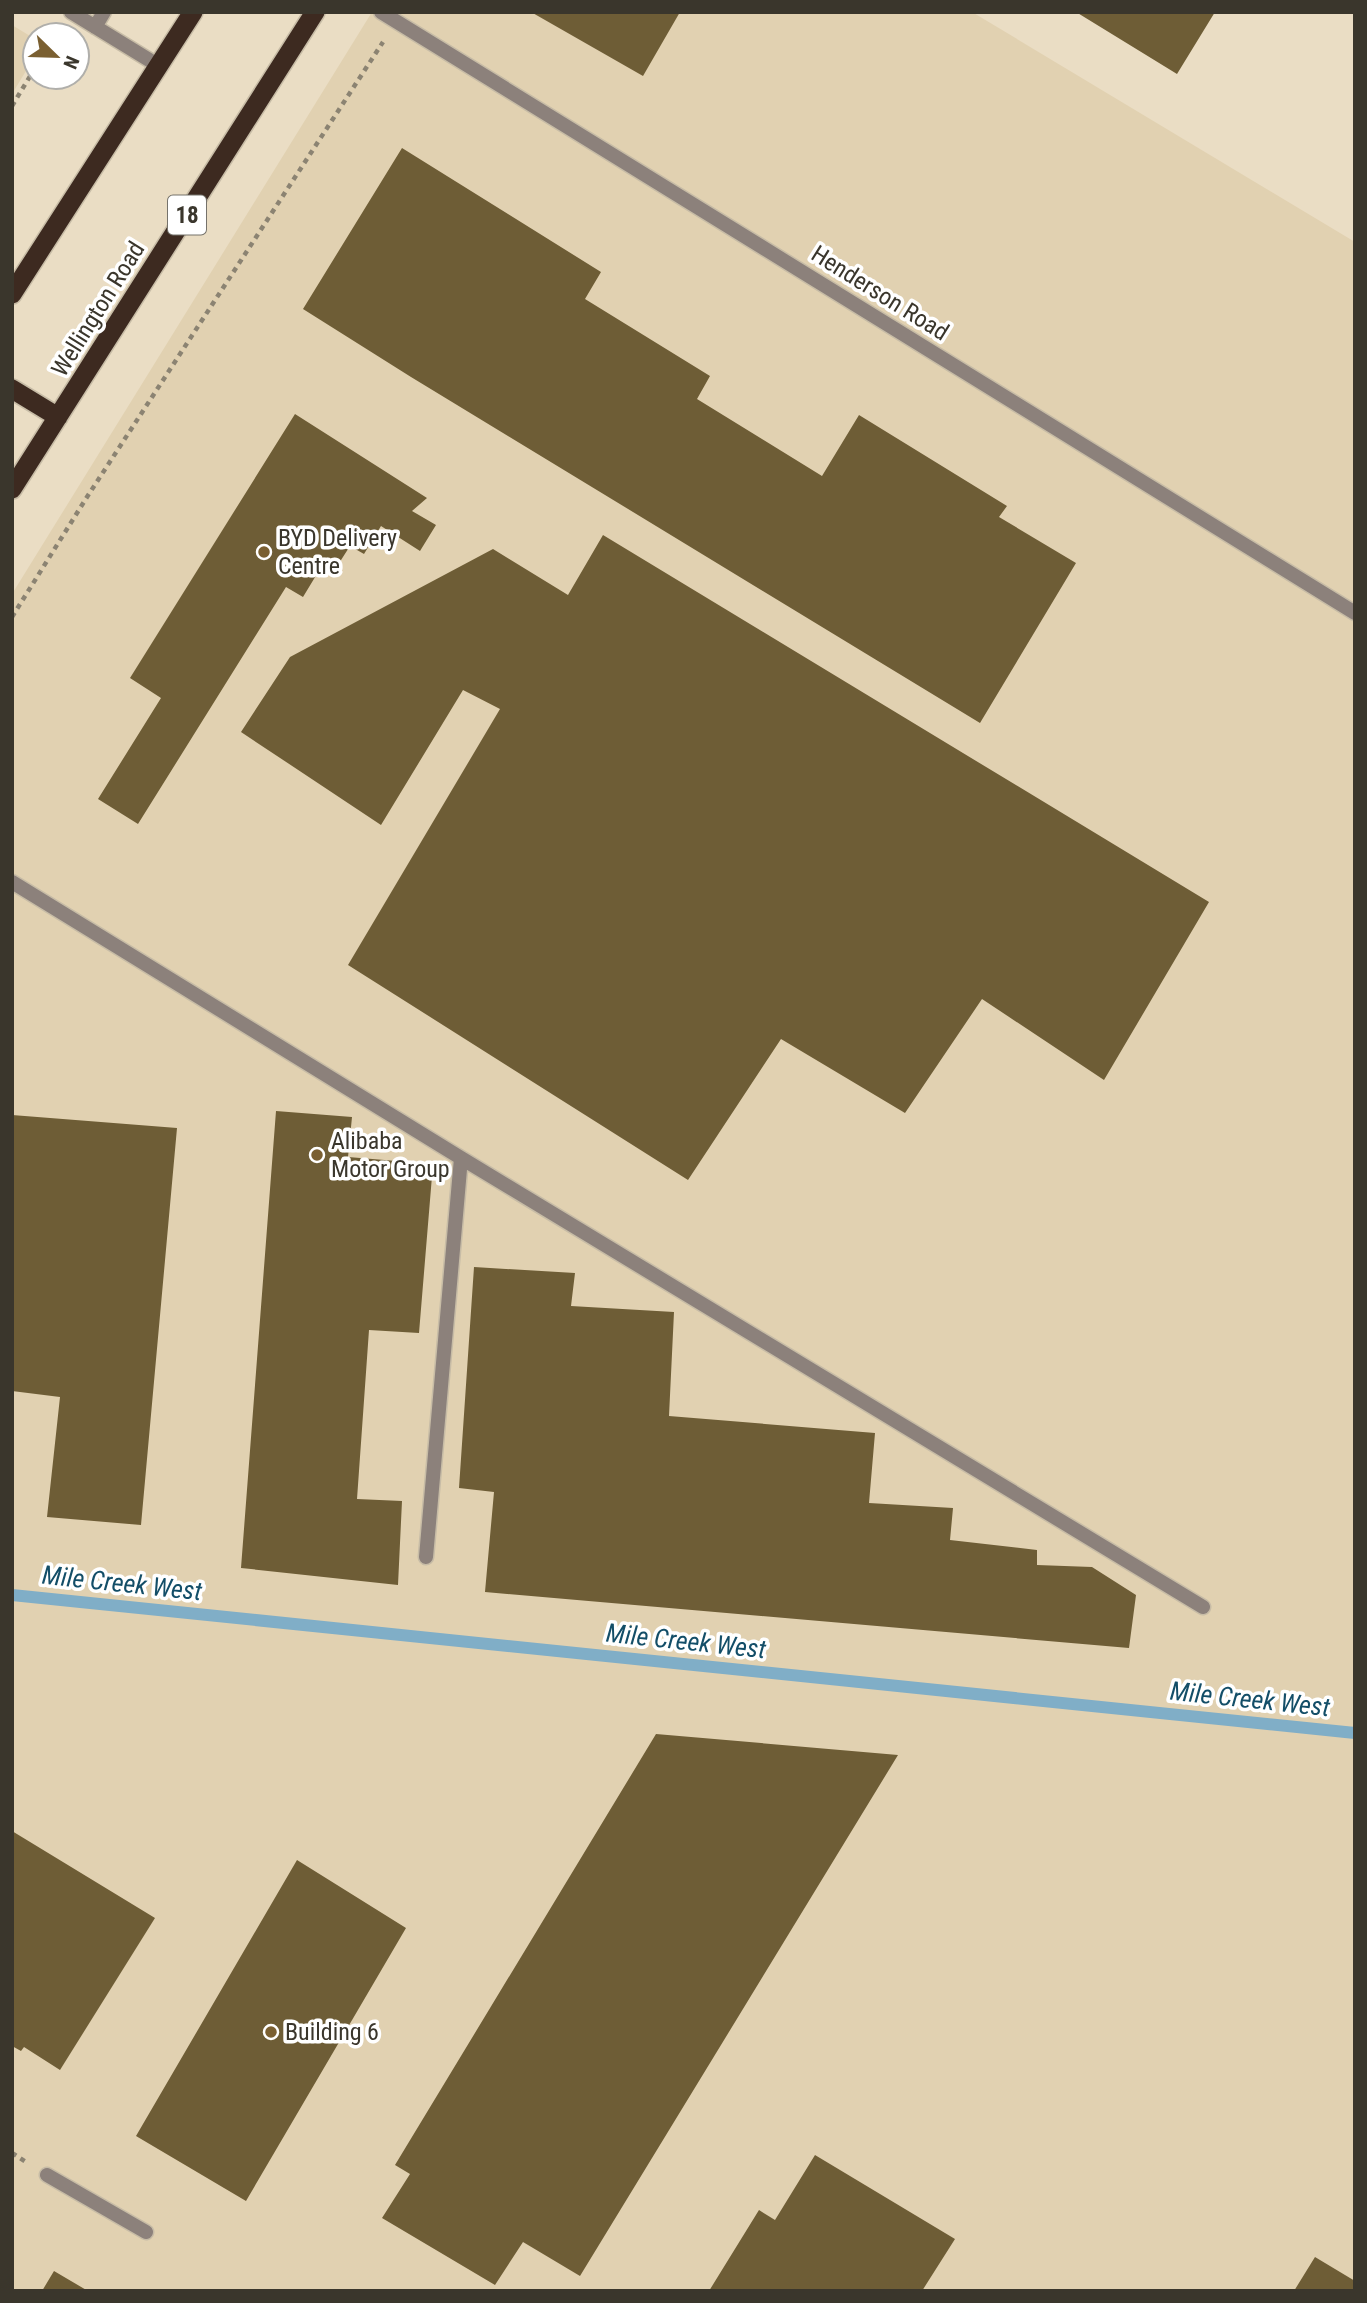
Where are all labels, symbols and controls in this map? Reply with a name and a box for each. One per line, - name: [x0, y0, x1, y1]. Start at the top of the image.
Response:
- north arrow: [21, 21, 91, 91]
- text: N: [58, 53, 84, 72]
- road number: 18: [168, 196, 206, 234]
- street label: Wellington Road: [45, 237, 151, 381]
- street label: Henderson Road: [806, 240, 954, 346]
- place label: BYD Delivery Centre: [278, 524, 397, 580]
- marker: BYD Delivery Centre: [256, 544, 272, 560]
- place label: Alibaba Motor Group: [331, 1127, 450, 1183]
- marker: Alibaba Motor Group: [309, 1147, 325, 1163]
- water label: Mile Creek West: [41, 1560, 204, 1606]
- water label: Mile Creek West: [605, 1618, 768, 1664]
- water label: Mile Creek West: [1169, 1676, 1332, 1722]
- place label: Building 6: [285, 2018, 379, 2046]
- marker: Building 6: [263, 2024, 279, 2040]

